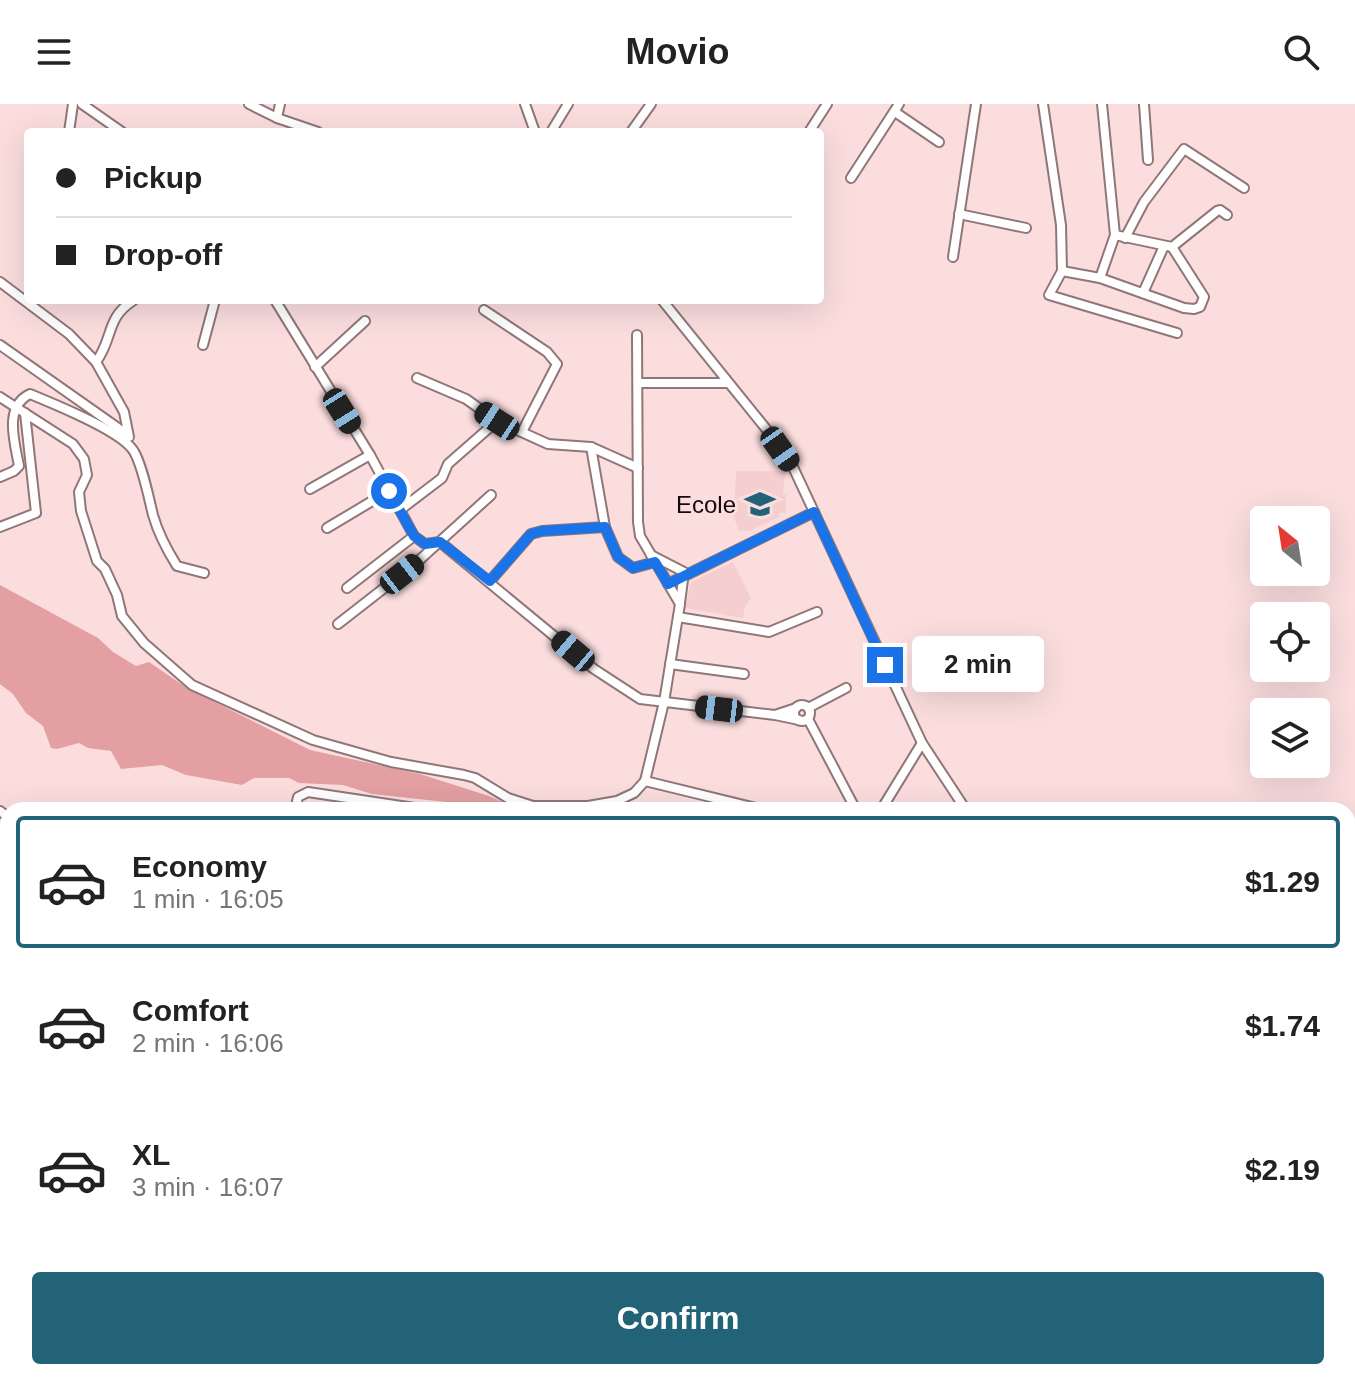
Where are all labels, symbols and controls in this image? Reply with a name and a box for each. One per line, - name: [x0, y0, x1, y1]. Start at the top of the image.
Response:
- icon: menu: [32, 30, 76, 74]
- icon: search: [1279, 30, 1323, 74]
- text: Movio: [626, 31, 730, 72]
- text: Pickup: [104, 161, 202, 194]
- text: Drop-off: [104, 238, 222, 271]
- car: [319, 384, 365, 438]
- car: [470, 398, 524, 444]
- car: [756, 422, 804, 476]
- route start: [371, 473, 407, 509]
- school or university icon: Ecole: [743, 487, 777, 521]
- place label: Ecole: [676, 491, 736, 518]
- north arrow: [1250, 506, 1330, 586]
- map controls: [1250, 506, 1330, 778]
- car: [376, 550, 428, 598]
- button: locate: [1250, 602, 1330, 682]
- car: [547, 626, 599, 676]
- callout: 2 min: [913, 637, 1045, 693]
- route end: [867, 647, 903, 683]
- text: 2 min: [944, 649, 1012, 679]
- car: [694, 694, 744, 724]
- button: layers: [1250, 698, 1330, 778]
- icon: car: [36, 846, 108, 918]
- text: Economy: [132, 850, 267, 883]
- text: $1.29: [1245, 865, 1320, 898]
- text: 1 min · 16:05: [132, 884, 284, 914]
- icon: car: [36, 990, 108, 1062]
- text: Comfort: [132, 994, 249, 1027]
- text: $1.74: [1245, 1009, 1320, 1042]
- text: 2 min · 16:06: [132, 1028, 284, 1058]
- icon: car: [36, 1134, 108, 1206]
- text: XL: [132, 1138, 170, 1171]
- text: $2.19: [1245, 1153, 1320, 1186]
- text: 3 min · 16:07: [132, 1172, 284, 1202]
- button: Confirm: [32, 1272, 1324, 1364]

